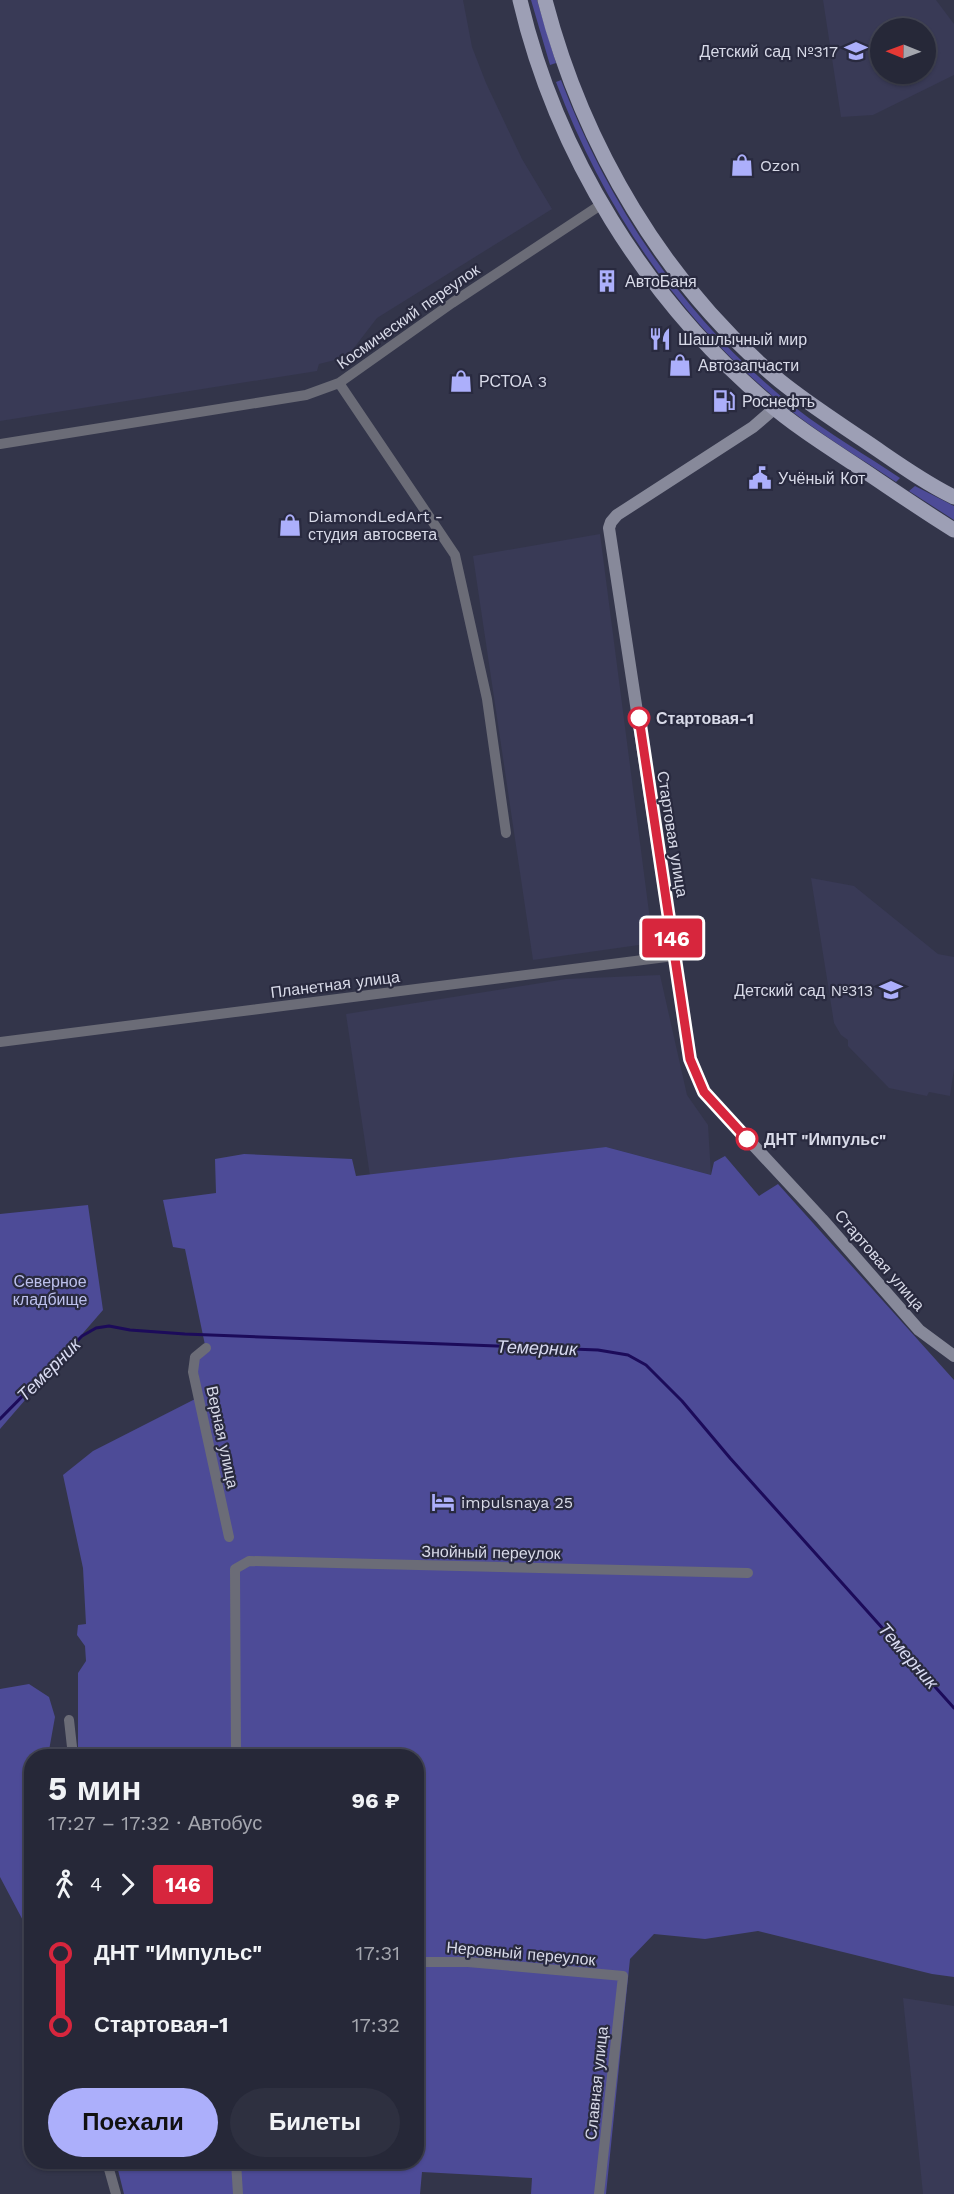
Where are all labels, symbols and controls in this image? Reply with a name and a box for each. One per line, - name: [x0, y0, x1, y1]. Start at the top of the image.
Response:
- north arrow: [870, 18, 936, 84]
- map controls: [870, 18, 936, 84]
- school or university icon: Детский сад №317: [843, 38, 869, 64]
- place label: Детский сад №317: [700, 42, 838, 61]
- shop icon: Ozon: [729, 152, 755, 178]
- place label: Ozon: [760, 156, 800, 175]
- street label: Космический переулок: [333, 259, 484, 373]
- building icon: АвтоБаня: [594, 268, 620, 294]
- place label: АвтоБаня: [625, 272, 697, 291]
- restaurant icon: Шашлычный мир: [647, 326, 673, 352]
- place label: Шашлычный мир: [678, 330, 807, 349]
- shop icon: Автозапчасти: [667, 352, 693, 378]
- place label: Автозапчасти: [698, 356, 799, 375]
- shop icon: РСТОА 3: [448, 368, 474, 394]
- place label: РСТОА 3: [479, 372, 547, 391]
- fuel station icon: Роснефть: [711, 388, 737, 414]
- place label: Роснефть: [742, 392, 815, 411]
- public building icon: Учёный Кот: [747, 465, 773, 491]
- place label: Учёный Кот: [778, 469, 866, 488]
- place label: DiamondLedArt - студия автосвета: [308, 507, 443, 544]
- shop icon: DiamondLedArt - студия автосвета: [277, 512, 303, 538]
- marker: Стартовая-1: [628, 707, 650, 729]
- place label: Стартовая-1: [656, 709, 754, 728]
- street label: Стартовая улица: [653, 770, 692, 899]
- line badge: 146: [638, 918, 706, 958]
- text: 146: [654, 926, 690, 951]
- street label: Планетная улица: [269, 967, 401, 1002]
- school or university icon: Детский сад №313: [878, 977, 904, 1003]
- place label: Детский сад №313: [734, 981, 873, 1000]
- marker: ДНТ "Импульс": [736, 1128, 758, 1150]
- place label: ДНТ "Импульс": [764, 1130, 886, 1149]
- street label: Стартовая улица: [831, 1206, 929, 1315]
- park label: Северное кладбище: [13, 1272, 87, 1309]
- water label: Темерник: [13, 1333, 86, 1406]
- water label: Темерник: [496, 1336, 579, 1359]
- street label: Верная улица: [202, 1384, 243, 1490]
- hotel icon: impulsnaya 25: [430, 1489, 456, 1515]
- place label: impulsnaya 25: [461, 1493, 573, 1512]
- street label: Знойный переулок: [421, 1542, 562, 1563]
- water label: Темерник: [874, 1618, 944, 1694]
- text: 5 мин: [48, 1769, 141, 1808]
- text: 96 ₽: [351, 1788, 400, 1813]
- text: 17:27 – 17:32 · Автобус: [48, 1811, 262, 1835]
- icon: walk: [48, 1868, 81, 1901]
- icon: forward: [111, 1868, 144, 1901]
- text: 4: [90, 1872, 102, 1896]
- text: 146: [165, 1872, 201, 1897]
- street label: Неровный переулок: [446, 1938, 597, 1970]
- text: ДНТ "Импульс": [94, 1940, 262, 1965]
- text: 17:31: [356, 1941, 400, 1965]
- text: Стартовая-1: [94, 2012, 229, 2037]
- text: 17:32: [352, 2013, 400, 2037]
- street label: Славная улица: [581, 2025, 612, 2141]
- button: Поехали: [48, 2088, 218, 2157]
- button: Билеты: [230, 2088, 400, 2157]

